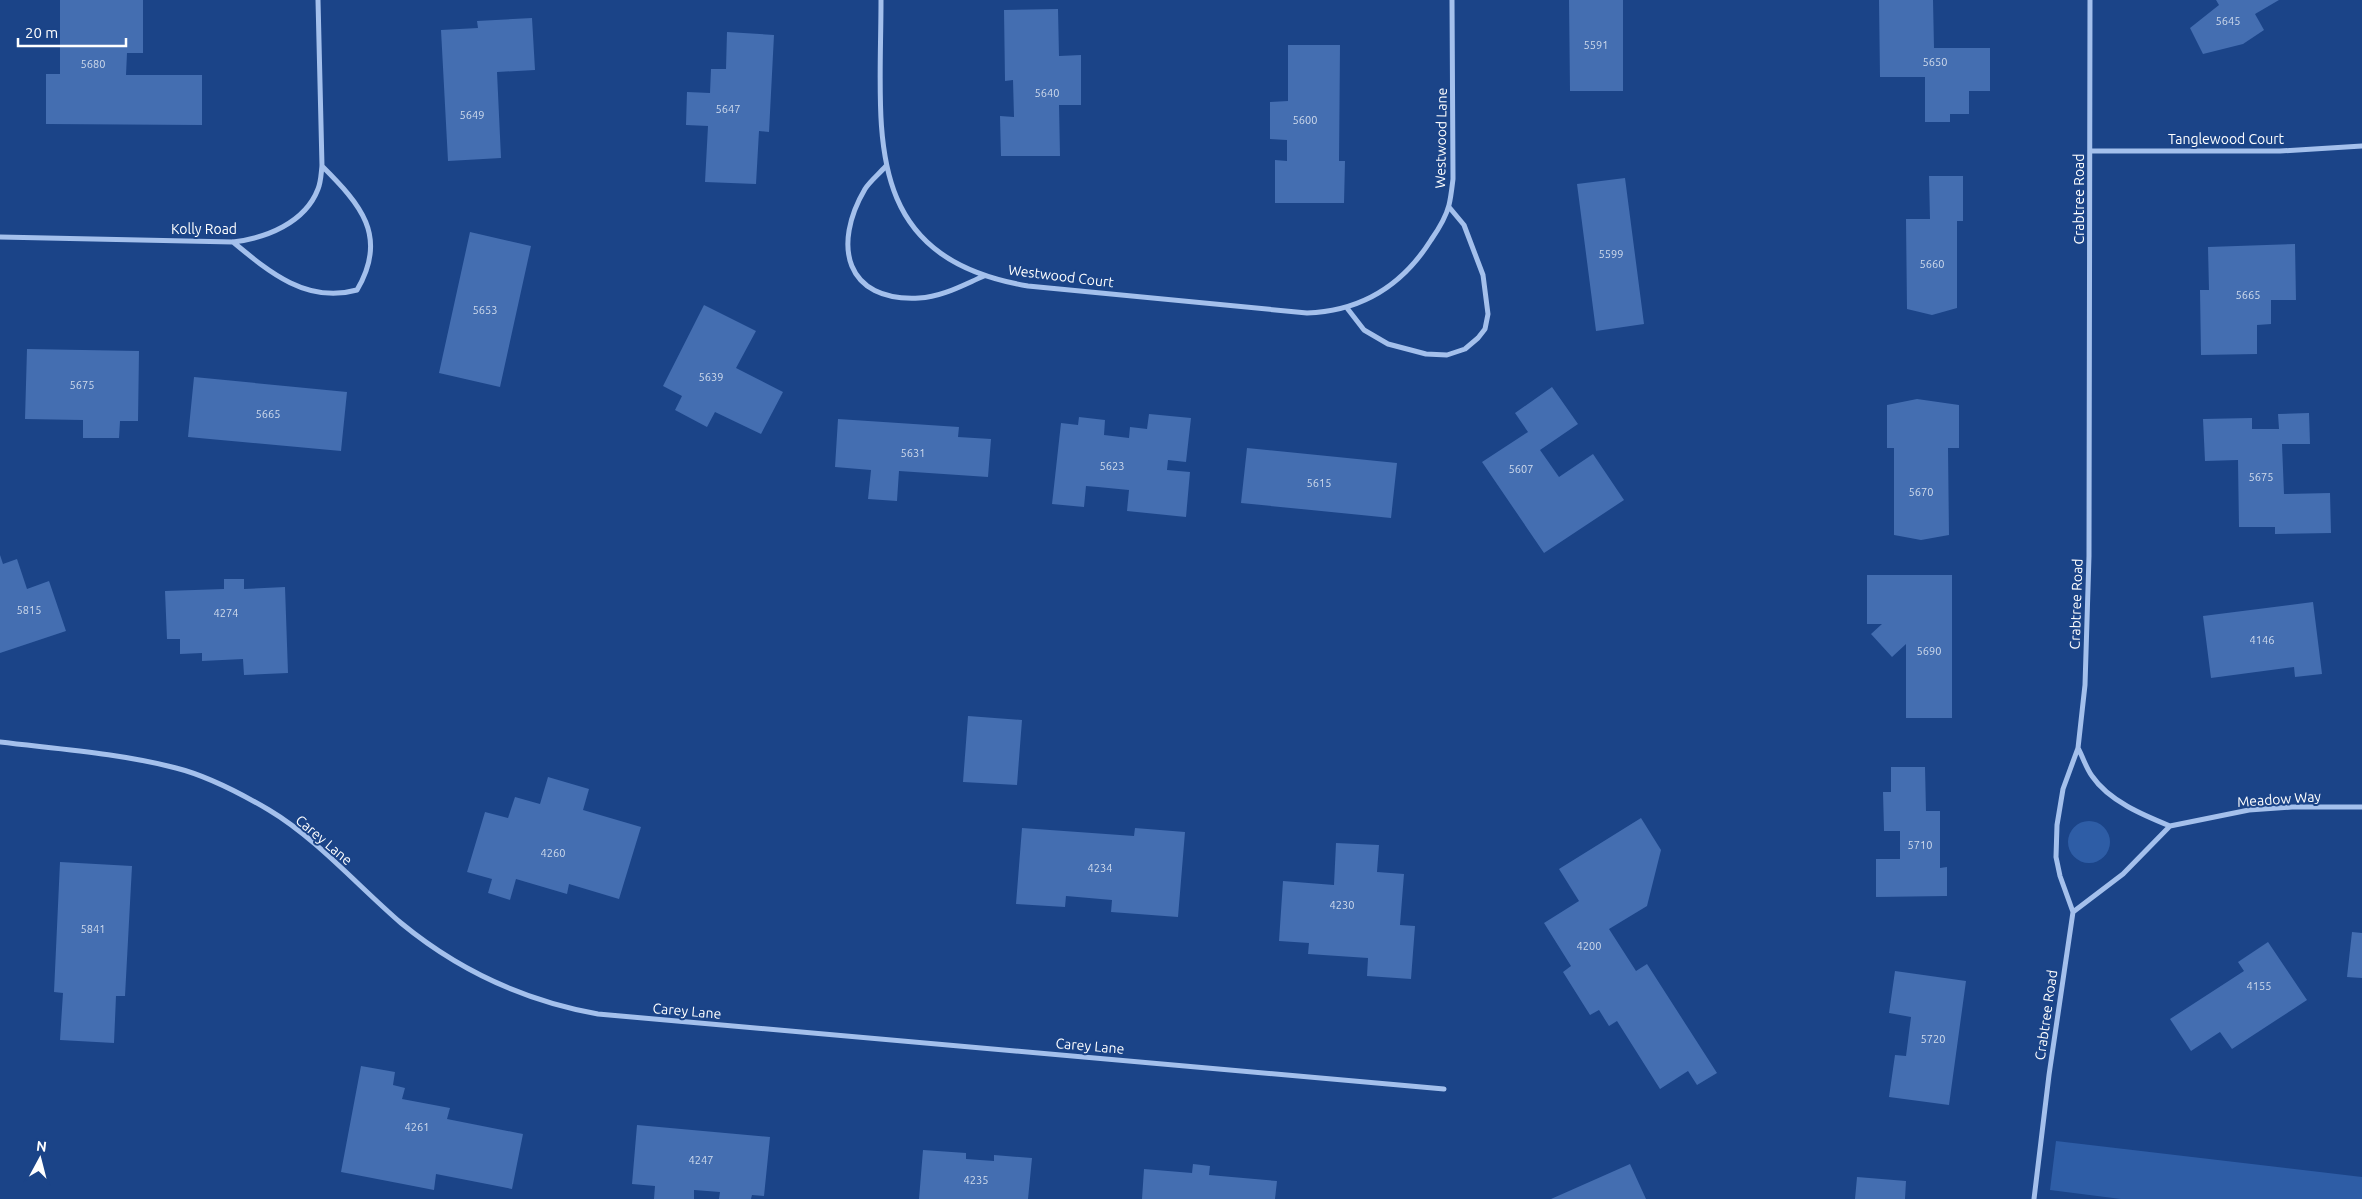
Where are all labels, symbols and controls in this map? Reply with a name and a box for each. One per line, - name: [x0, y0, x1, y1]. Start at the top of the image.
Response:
- scale bar: [18, 15, 125, 47]
- house number: 5645: [2216, 15, 2240, 27]
- text: 20 m: [25, 24, 58, 41]
- house number: 5591: [1584, 39, 1608, 51]
- house number: 5650: [1923, 56, 1947, 68]
- house number: 5680: [81, 58, 105, 70]
- house number: 5640: [1035, 87, 1059, 99]
- street label: Westwood Lane: [1432, 87, 1450, 189]
- house number: 5647: [716, 103, 740, 115]
- house number: 5649: [460, 109, 484, 121]
- house number: 5600: [1293, 114, 1317, 126]
- street label: Tanglewood Court: [2168, 131, 2285, 147]
- street label: Crabtree Road: [2071, 154, 2087, 245]
- street label: Kolly Road: [171, 221, 237, 237]
- house number: 5599: [1599, 248, 1623, 260]
- house number: 5660: [1920, 258, 1944, 270]
- street label: Westwood Court: [1007, 262, 1115, 290]
- house number: 5665: [2236, 289, 2260, 301]
- house number: 5653: [473, 304, 497, 316]
- house number: 5639: [699, 371, 723, 383]
- house number: 5675: [70, 379, 94, 391]
- house number: 5665: [256, 408, 280, 420]
- house number: 5631: [901, 447, 925, 459]
- house number: 5623: [1100, 460, 1124, 472]
- house number: 5607: [1509, 463, 1533, 475]
- house number: 5675: [2249, 471, 2273, 483]
- house number: 5615: [1307, 477, 1331, 489]
- house number: 5670: [1909, 486, 1933, 498]
- street label: Crabtree Road: [2066, 558, 2086, 650]
- house number: 5815: [17, 604, 41, 616]
- house number: 4274: [214, 607, 238, 619]
- house number: 4146: [2250, 634, 2274, 646]
- house number: 5690: [1917, 645, 1941, 657]
- street label: Meadow Way: [2236, 788, 2322, 810]
- street label: Carey Lane: [292, 812, 356, 868]
- house number: 5710: [1908, 839, 1932, 851]
- house number: 4260: [541, 847, 565, 859]
- house number: 4234: [1088, 862, 1112, 874]
- house number: 4230: [1330, 899, 1354, 911]
- house number: 5841: [81, 923, 105, 935]
- house number: 4200: [1577, 940, 1601, 952]
- street label: Crabtree Road: [2032, 969, 2060, 1061]
- house number: 4155: [2247, 980, 2271, 992]
- street label: Carey Lane: [652, 1000, 722, 1022]
- house number: 5720: [1921, 1033, 1945, 1045]
- street label: Carey Lane: [1055, 1035, 1125, 1057]
- house number: 4261: [405, 1121, 429, 1133]
- north arrow: [15, 1134, 65, 1184]
- text: N: [35, 1138, 48, 1155]
- house number: 4247: [689, 1154, 713, 1166]
- house number: 4235: [964, 1174, 988, 1186]

